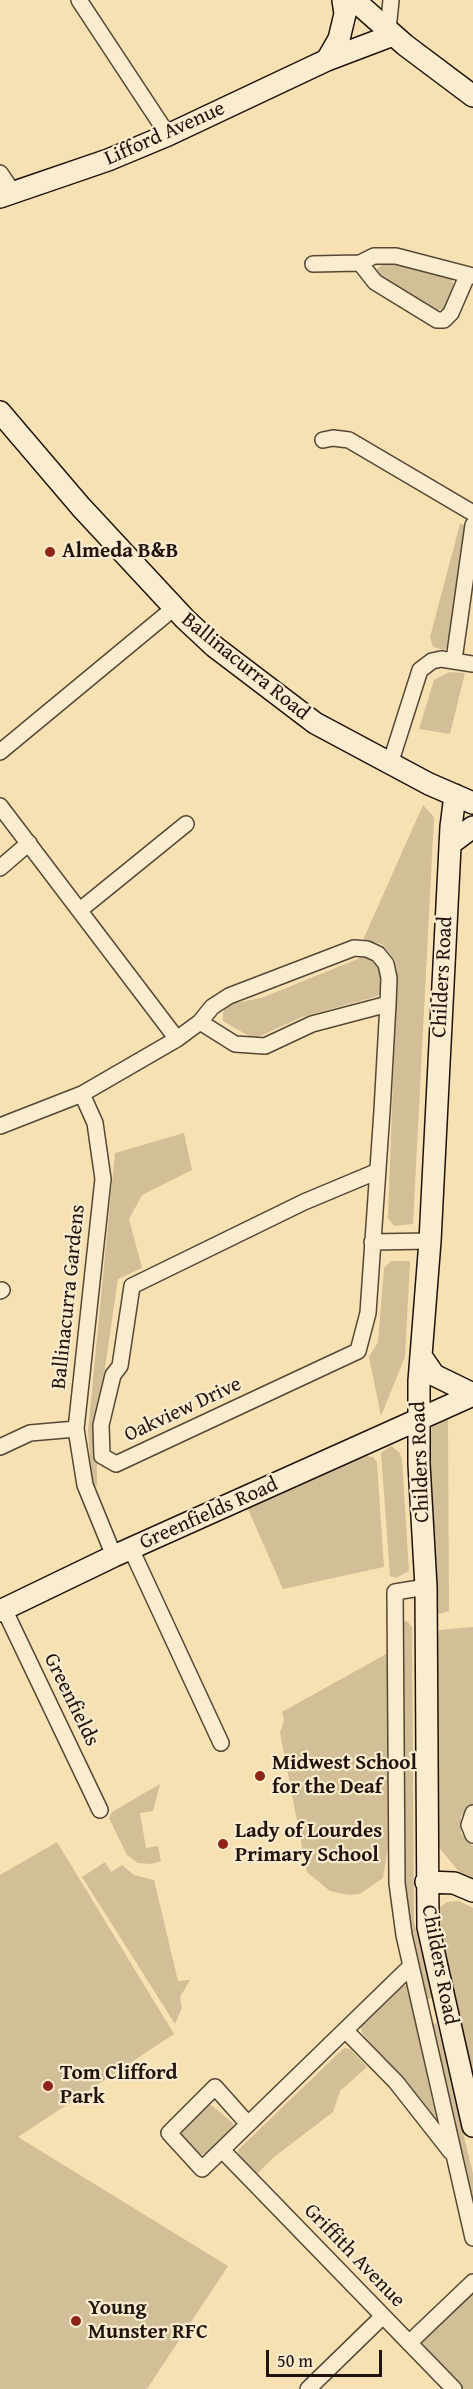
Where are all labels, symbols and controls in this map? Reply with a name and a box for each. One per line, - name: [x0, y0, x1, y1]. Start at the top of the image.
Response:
- street label: Lifford Avenue: [101, 96, 229, 172]
- place label: Almeda B&B: [62, 539, 178, 565]
- marker: Almeda B&B: [43, 545, 57, 559]
- street label: Ballinacurra Road: [176, 608, 314, 726]
- street label: Childers Road: [427, 916, 459, 1038]
- street label: Ballinacurra Gardens: [47, 1203, 91, 1391]
- street label: Oakview Drive: [120, 1372, 246, 1448]
- street label: Childers Road: [406, 1401, 436, 1523]
- street label: Greenfields Road: [136, 1472, 282, 1556]
- street label: Greenfields: [38, 1649, 104, 1751]
- place label: Midwest School for the Deaf: [272, 1751, 417, 1801]
- marker: Midwest School for the Deaf: [253, 1769, 267, 1783]
- place label: Lady of Lourdes Primary School: [235, 1819, 382, 1869]
- marker: Lady of Lourdes Primary School: [216, 1837, 230, 1851]
- street label: Childers Road: [415, 1903, 463, 2027]
- place label: Tom Clifford Park: [60, 2061, 178, 2111]
- marker: Tom Clifford Park: [41, 2079, 55, 2093]
- street label: Griffith Avenue: [298, 2199, 410, 2313]
- place label: Young Munster RFC: [88, 2296, 208, 2346]
- marker: Young Munster RFC: [69, 2314, 83, 2328]
- scale bar: [269, 2338, 384, 2376]
- text: 50 m: [277, 2347, 313, 2374]

